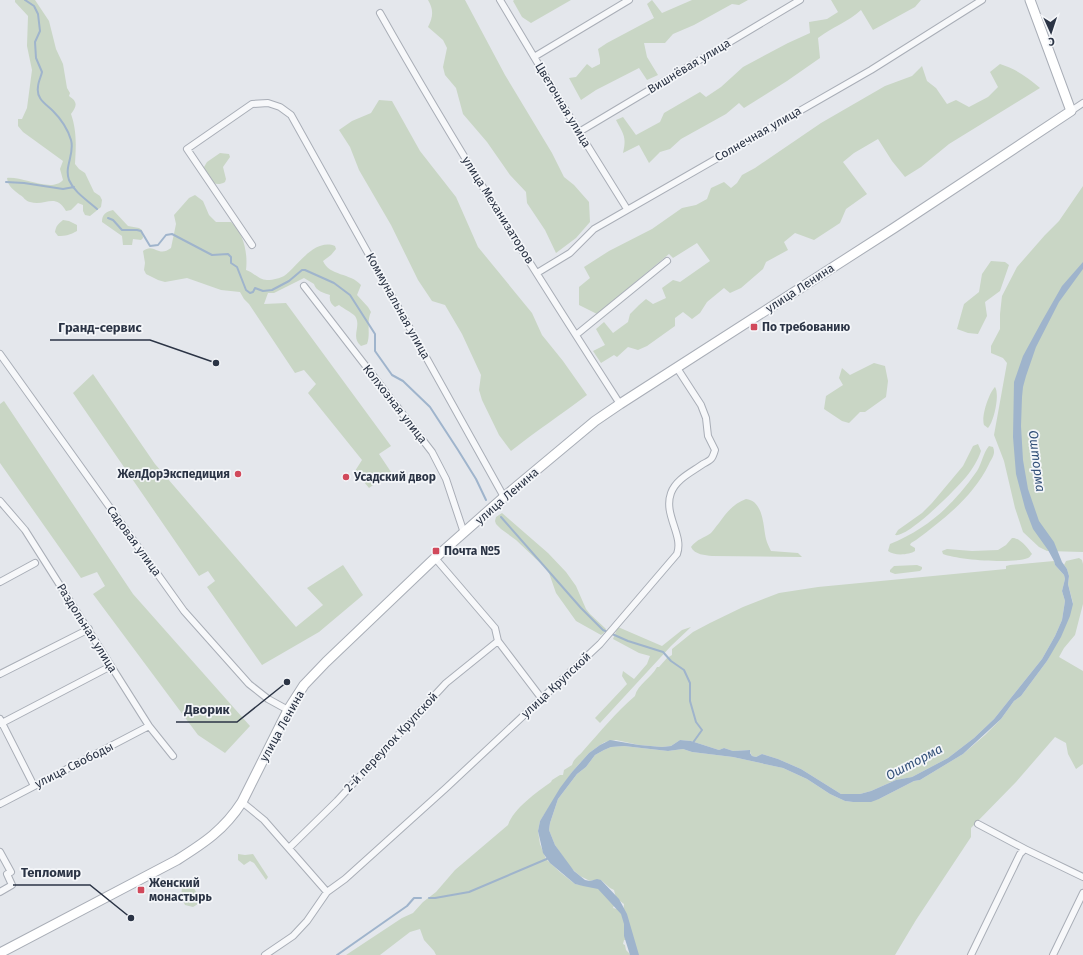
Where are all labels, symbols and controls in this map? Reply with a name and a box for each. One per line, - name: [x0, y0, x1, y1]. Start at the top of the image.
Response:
- north arrow: [1031, 12, 1071, 52]
- text: С: [1047, 35, 1055, 48]
- street label: Вишнёвая улица: [645, 36, 733, 96]
- street label: Цветочная улица: [532, 60, 594, 150]
- street label: Солнечная улица: [712, 104, 804, 164]
- street label: улица Механизаторов: [459, 154, 537, 267]
- street label: Коммунальная улица: [363, 250, 433, 362]
- street label: улица Ленина: [763, 261, 837, 315]
- callout: Гранд-сервис: [50, 315, 150, 340]
- text: Гранд-сервис: [58, 320, 142, 335]
- place label: По требованию: [762, 320, 850, 334]
- marker: По требованию: [749, 322, 759, 332]
- street label: Колхозная улица: [360, 362, 430, 446]
- water label: Ошторма: [1026, 429, 1048, 493]
- street label: улица Ленина: [473, 465, 541, 527]
- place label: ЖелДорЭкспедиция: [116, 467, 230, 481]
- marker: ЖелДорЭкспедиция: [233, 469, 243, 479]
- place label: Усадский двор: [353, 470, 436, 484]
- marker: Усадский двор: [341, 472, 351, 482]
- street label: Садовая улица: [104, 503, 164, 579]
- place label: Почта №5: [444, 544, 501, 558]
- marker: Почта №5: [431, 546, 441, 556]
- street label: Раздольная улица: [54, 581, 120, 675]
- street label: улица Крупской: [518, 649, 594, 721]
- street label: улица Ленина: [257, 688, 307, 764]
- street label: 2-й переулок Крупской: [341, 689, 441, 795]
- callout: Дворик: [176, 697, 237, 722]
- text: Дворик: [183, 702, 231, 717]
- street label: улица Свободы: [32, 739, 116, 791]
- water label: Ошторма: [883, 741, 945, 783]
- callout: Тепломир: [13, 860, 90, 885]
- text: Тепломир: [21, 865, 81, 880]
- place label: Женский монастырь: [148, 876, 212, 904]
- marker: Женский монастырь: [136, 885, 146, 895]

